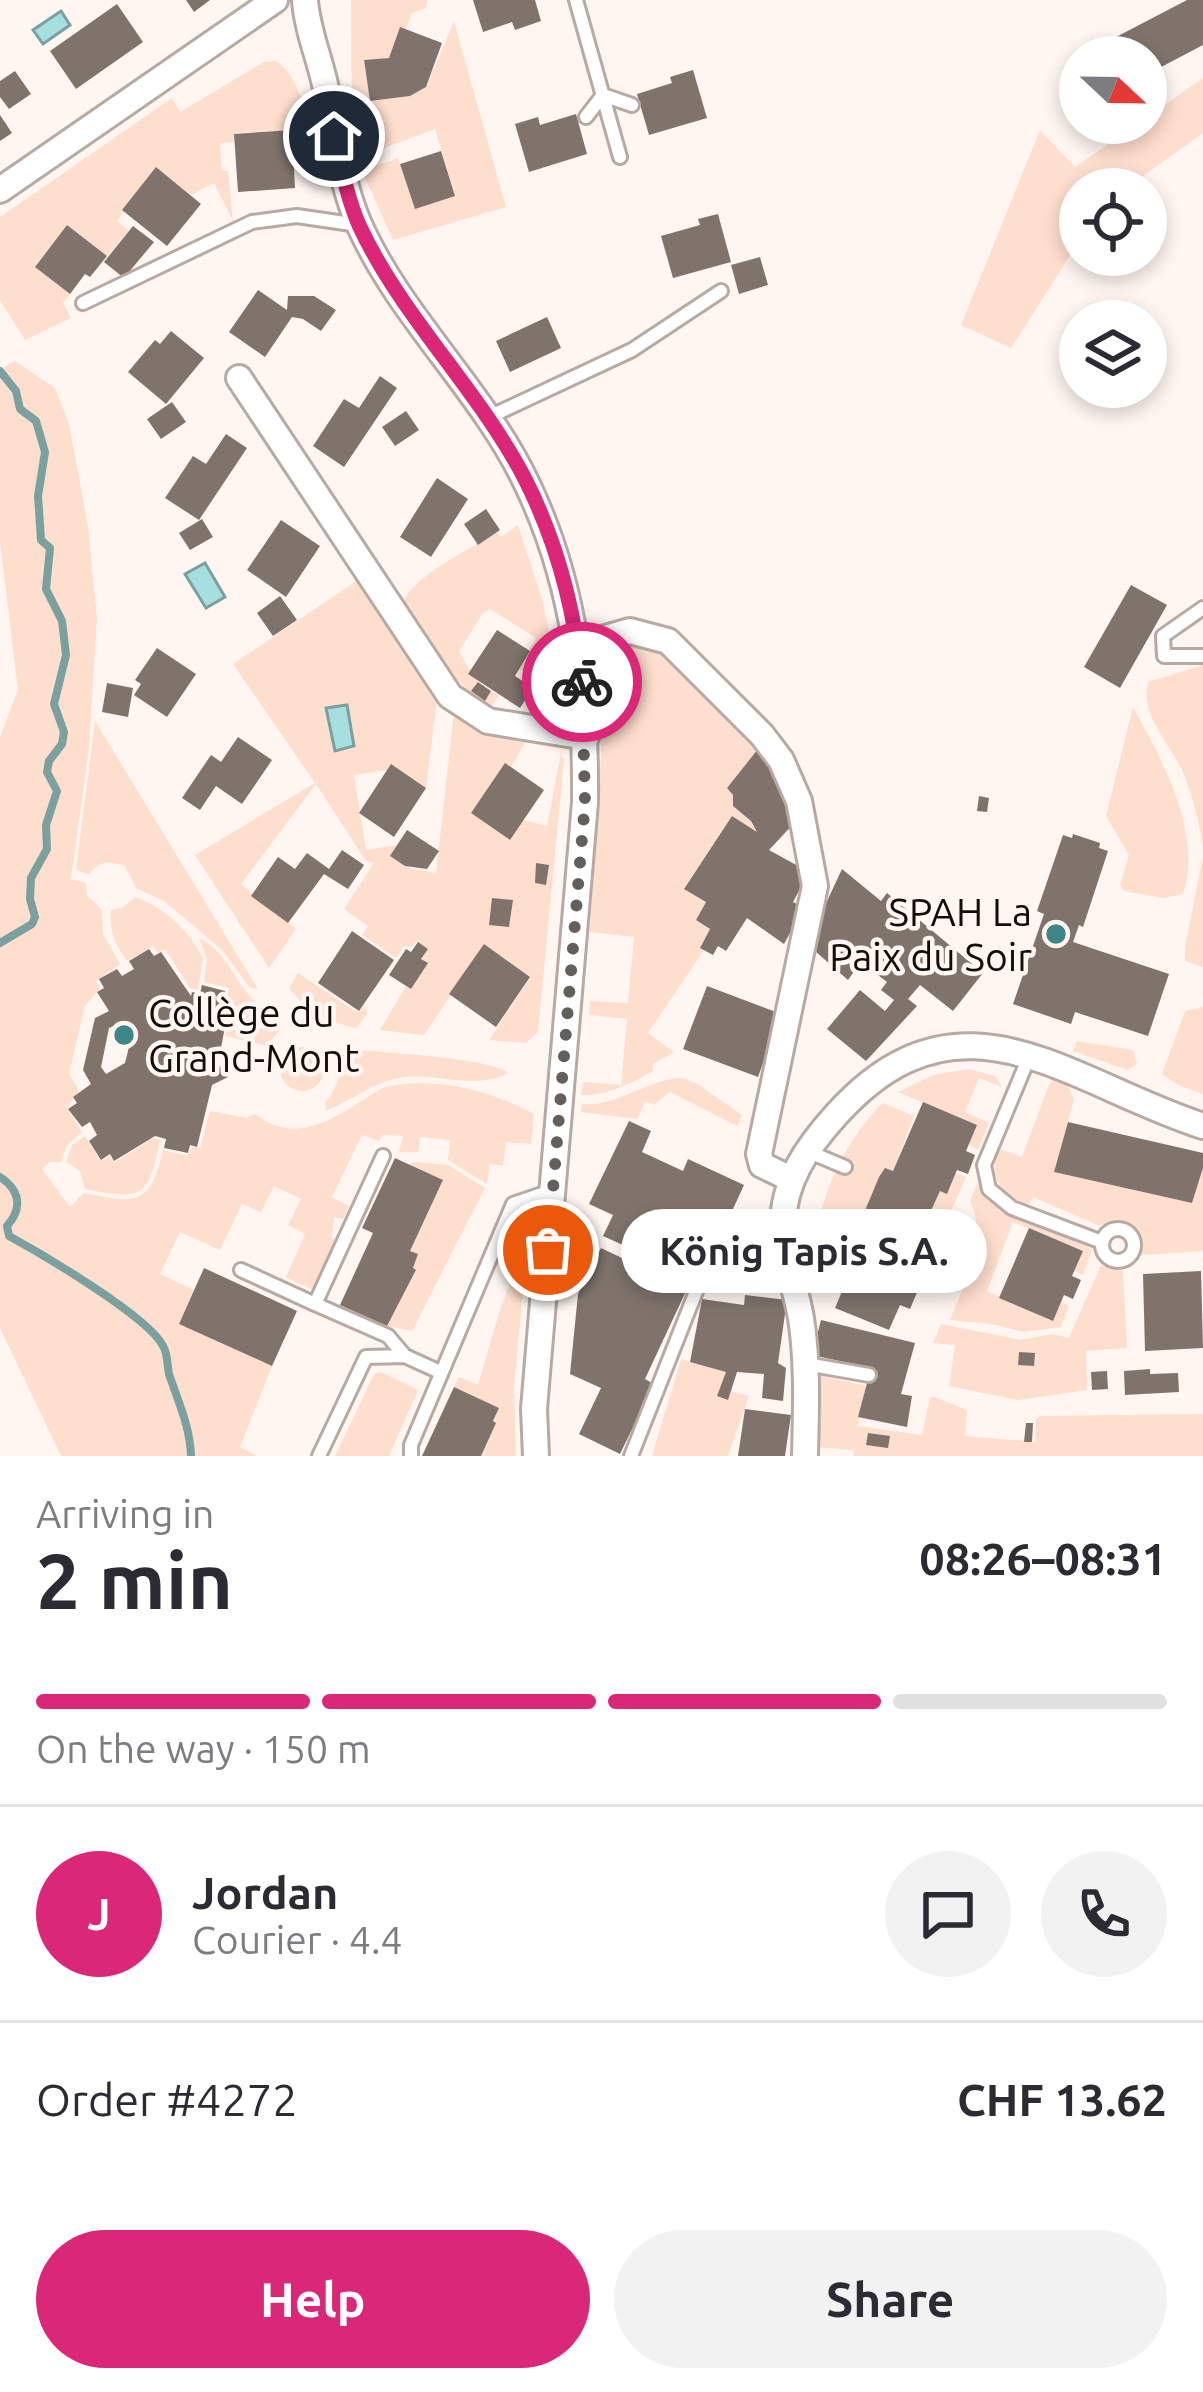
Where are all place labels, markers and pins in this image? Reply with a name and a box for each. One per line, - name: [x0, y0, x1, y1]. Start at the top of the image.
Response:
- pin: [283, 85, 385, 187]
- place label: SPAH La Paix du Soir: [829, 890, 1032, 978]
- marker: SPAH La Paix du Soir: [1043, 921, 1069, 947]
- place label: Collège du Grand-Mont: [148, 991, 359, 1079]
- marker: Collège du Grand-Mont: [111, 1022, 137, 1048]
- pin: [497, 1199, 599, 1301]
- callout: König Tapis S.A.: [620, 1208, 986, 1292]

